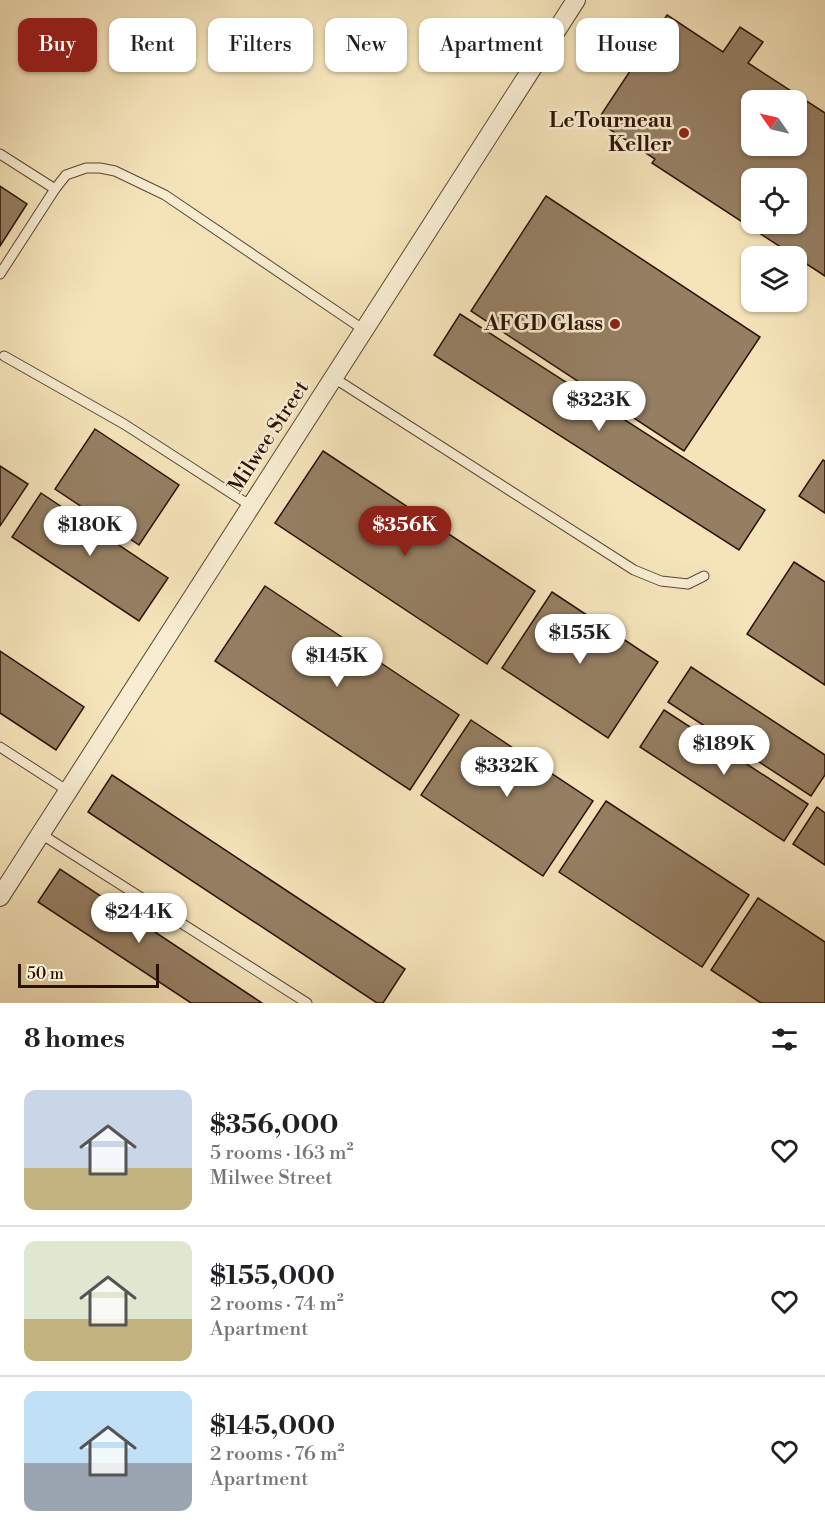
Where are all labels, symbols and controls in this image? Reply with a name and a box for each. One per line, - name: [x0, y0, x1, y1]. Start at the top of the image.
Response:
- chip: Buy: [18, 18, 97, 72]
- chip: Rent: [109, 18, 196, 72]
- chip: Filters: [208, 18, 313, 72]
- chip: New: [325, 18, 407, 72]
- chip: Apartment: [419, 18, 564, 72]
- chip: House: [576, 18, 679, 72]
- north arrow: [741, 90, 807, 156]
- map controls: [741, 90, 807, 312]
- place label: LeTourneau Keller: [549, 108, 672, 158]
- marker: LeTourneau Keller: [677, 126, 691, 140]
- button: locate: [741, 168, 807, 234]
- button: layers: [741, 246, 807, 312]
- place label: AFGD Glass: [483, 311, 603, 337]
- marker: AFGD Glass: [608, 317, 622, 331]
- street label: Milwee Street: [223, 376, 315, 498]
- pin: $323K: [557, 381, 641, 432]
- text: $323K: [567, 388, 631, 413]
- pin: $180K: [48, 506, 132, 557]
- pin: $356K: [363, 506, 447, 557]
- text: $180K: [58, 513, 122, 538]
- text: $356K: [372, 513, 438, 538]
- pin: $155K: [538, 614, 622, 665]
- text: $155K: [549, 621, 611, 646]
- pin: $145K: [295, 637, 379, 688]
- text: $145K: [306, 644, 368, 669]
- pin: $189K: [682, 725, 766, 776]
- text: $189K: [693, 732, 755, 757]
- pin: $332K: [465, 747, 549, 798]
- text: $332K: [475, 754, 539, 779]
- pin: $244K: [97, 893, 181, 944]
- text: $244K: [105, 900, 173, 925]
- scale bar: [18, 961, 159, 989]
- text: 50 m: [27, 964, 64, 984]
- text: 8 homes: [24, 1023, 125, 1055]
- icon: filters: [768, 1023, 801, 1056]
- text: $356,000: [210, 1109, 338, 1141]
- icon: home: [72, 1114, 144, 1186]
- icon: heart: [768, 1134, 801, 1167]
- text: 5 rooms · 163 m²: [210, 1141, 354, 1166]
- text: Milwee Street: [210, 1166, 332, 1191]
- text: $155,000: [210, 1260, 335, 1292]
- icon: home: [72, 1265, 144, 1337]
- icon: heart: [768, 1285, 801, 1318]
- text: 2 rooms · 74 m²: [210, 1292, 344, 1317]
- text: Apartment: [210, 1317, 308, 1342]
- text: $145,000: [210, 1410, 335, 1442]
- icon: home: [72, 1415, 144, 1487]
- icon: heart: [768, 1435, 801, 1468]
- text: 2 rooms · 76 m²: [210, 1442, 344, 1467]
- text: Apartment: [210, 1467, 308, 1492]

